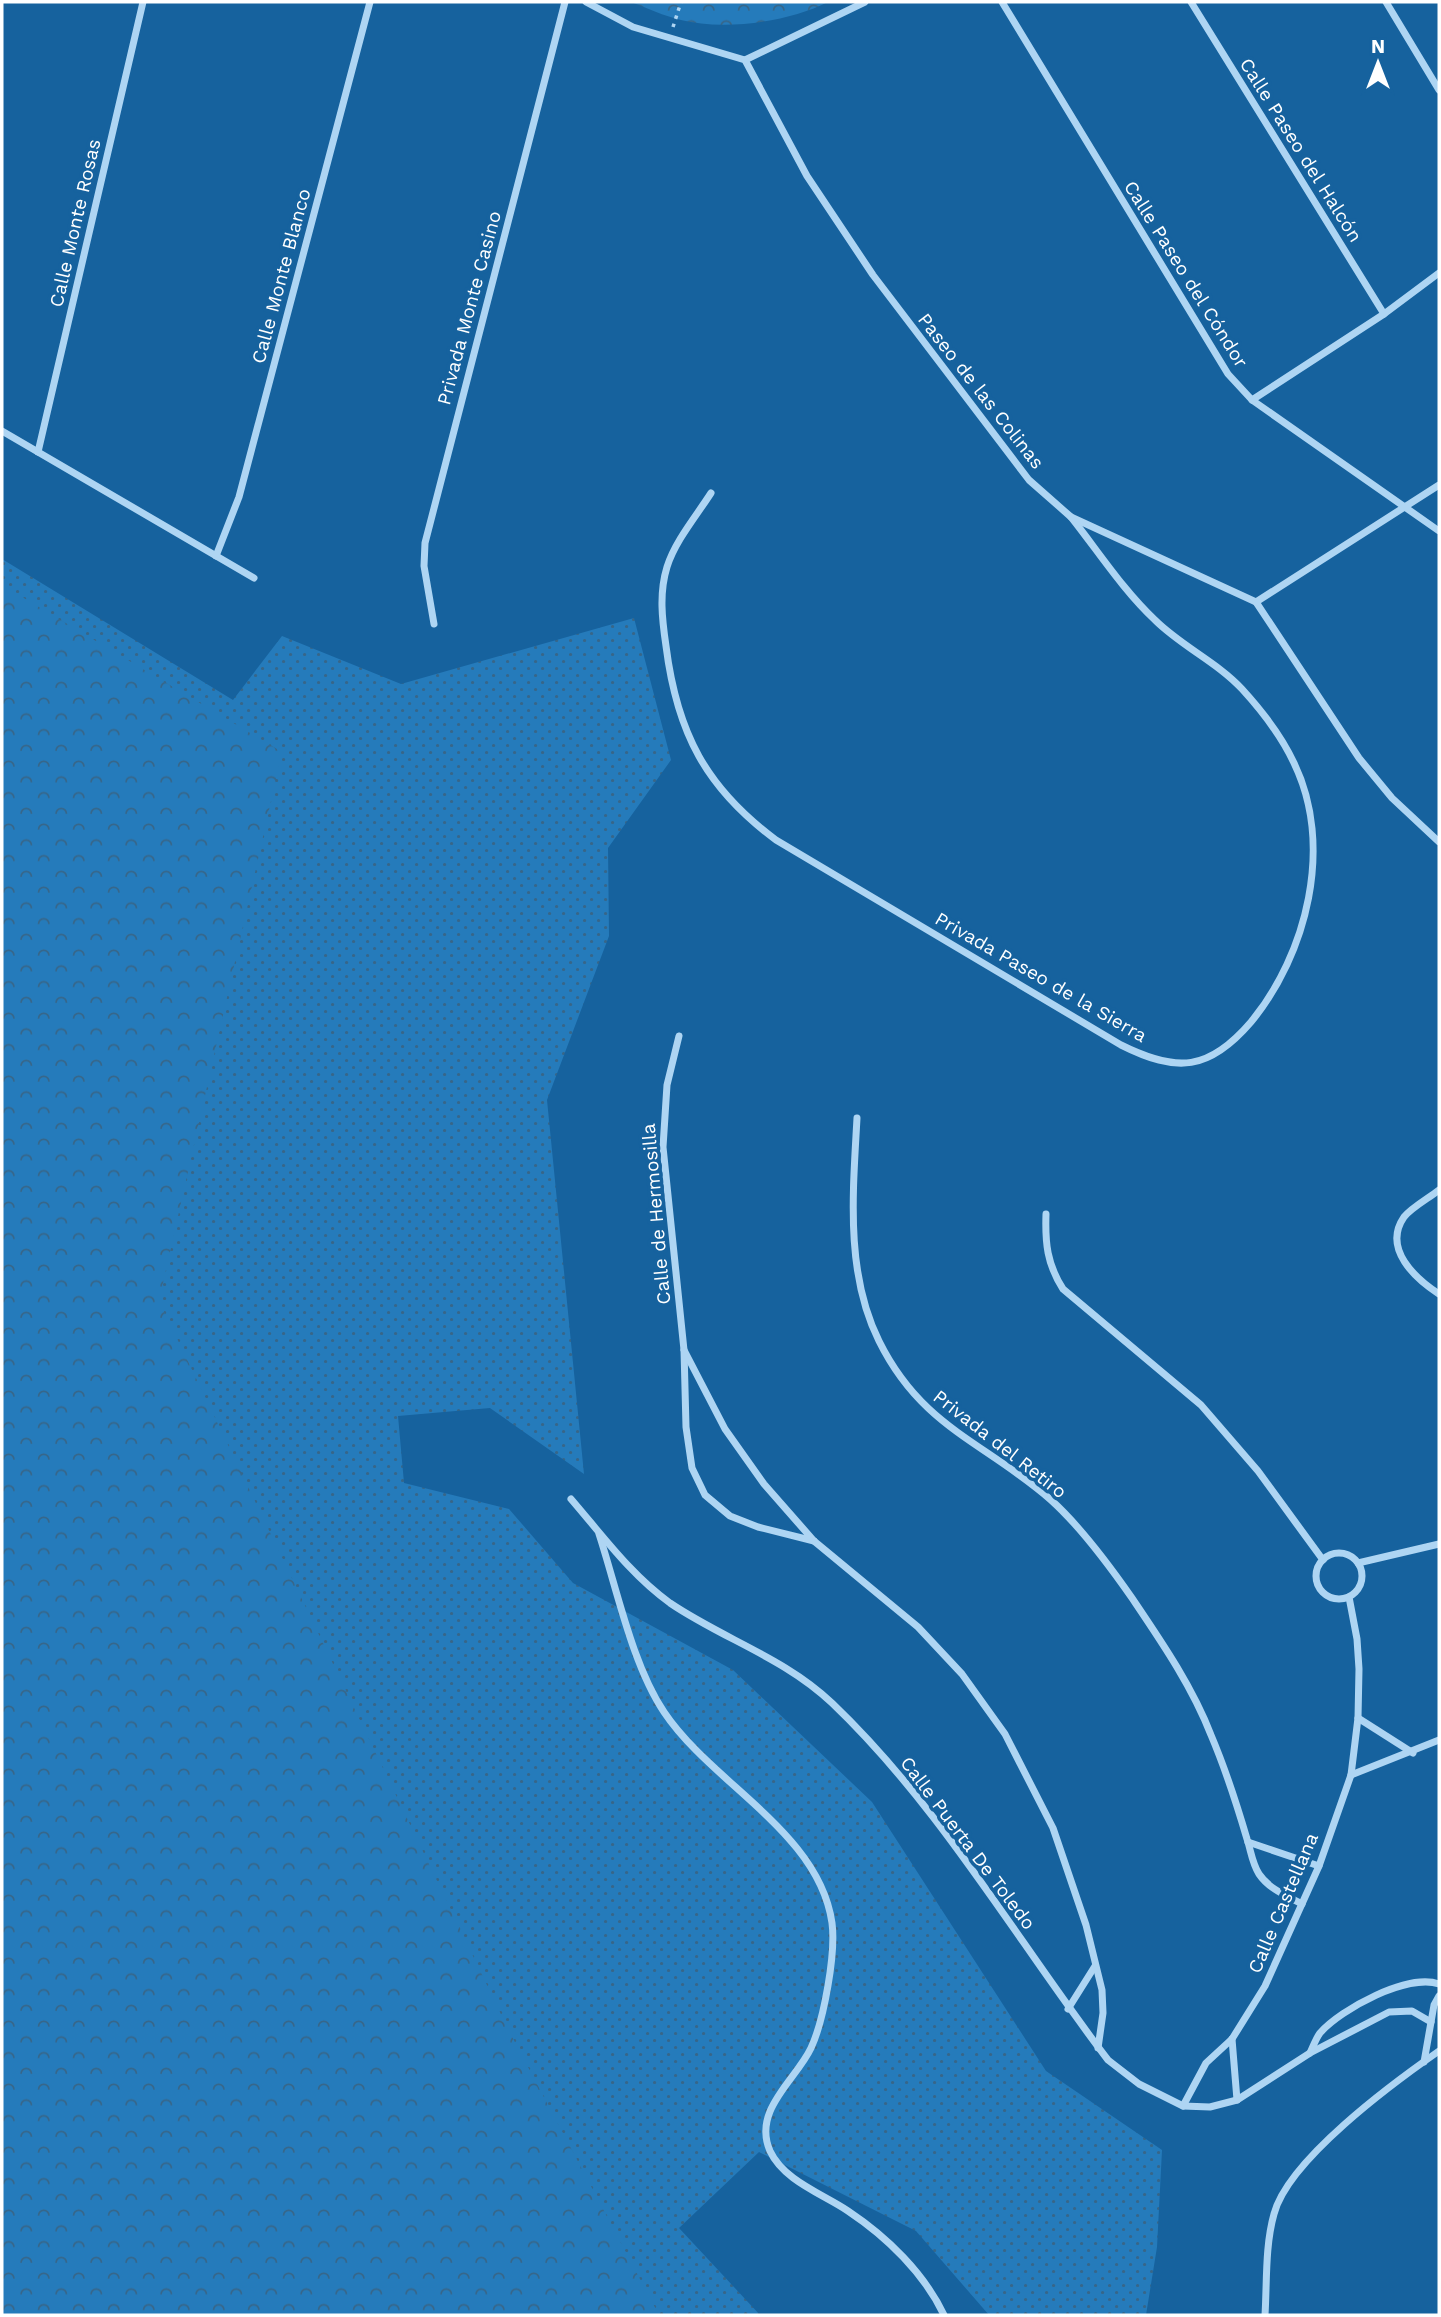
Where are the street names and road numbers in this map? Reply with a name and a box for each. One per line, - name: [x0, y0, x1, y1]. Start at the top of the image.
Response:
- street label: Calle Paseo del Halcón: [1235, 54, 1367, 246]
- street label: Calle Monte Rosas: [44, 137, 106, 309]
- street label: Calle Paseo del Cóndor: [1119, 176, 1253, 372]
- street label: Calle Monte Blanco: [247, 186, 315, 366]
- street label: Privada Monte Casino: [432, 208, 506, 408]
- street label: Paseo de las Colinas: [913, 308, 1049, 474]
- street label: Privada Paseo de la Sierra: [931, 907, 1151, 1047]
- street label: Calle de Hermosilla: [637, 1122, 675, 1306]
- street label: Privada del Retiro: [929, 1385, 1071, 1503]
- street label: Calle Puerta De Toledo: [895, 1752, 1041, 1934]
- street label: Calle Castellana: [1243, 1829, 1323, 1977]

